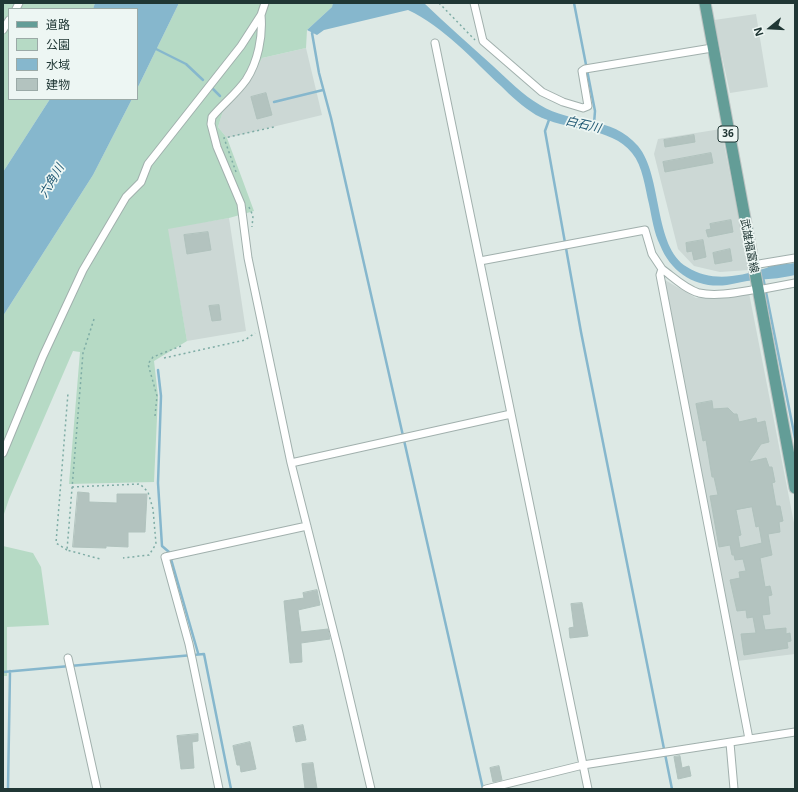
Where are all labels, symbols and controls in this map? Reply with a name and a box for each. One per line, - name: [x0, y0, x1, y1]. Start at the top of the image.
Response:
- legend: [8, 8, 138, 100]
- north arrow: [750, 8, 790, 48]
- text: 道路: [46, 16, 70, 33]
- text: N: [750, 25, 767, 38]
- text: 公園: [46, 36, 70, 53]
- text: 水域: [46, 56, 70, 73]
- text: 建物: [46, 76, 70, 93]
- water label: 白石川: [564, 114, 602, 136]
- road number: 36: [718, 126, 738, 142]
- water label: 六角川: [37, 162, 67, 200]
- street label: 武雄福富線: [737, 218, 761, 274]

